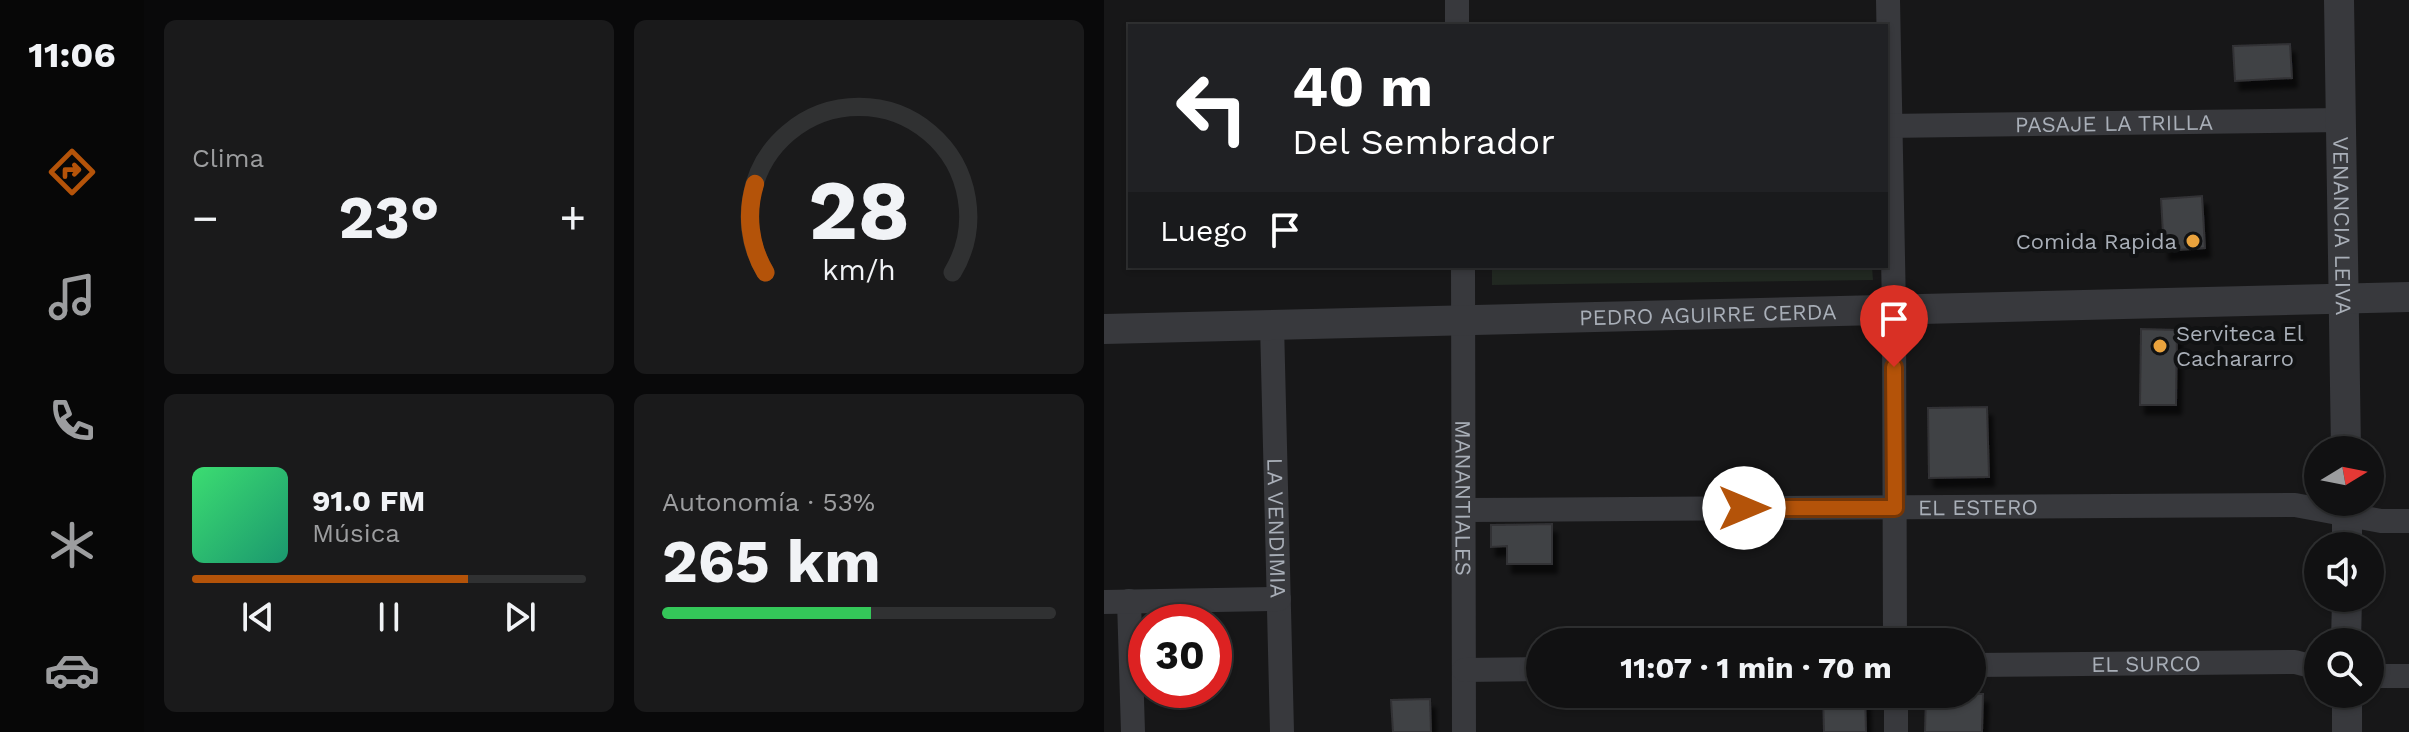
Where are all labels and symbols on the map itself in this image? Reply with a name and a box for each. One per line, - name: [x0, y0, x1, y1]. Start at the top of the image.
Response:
- street label: PASAJE LA TRILLA: [2015, 109, 2213, 137]
- street label: VENANCIA LEIVA: [2329, 136, 2356, 316]
- place label: Comida Rapida: [2016, 229, 2177, 254]
- marker: Comida Rapida: [2184, 232, 2202, 250]
- pin: [1860, 285, 1928, 367]
- street label: PEDRO AGUIRRE CERDA: [1579, 299, 1837, 330]
- place label: Serviteca El Cachararro: [2176, 321, 2304, 371]
- marker: Serviteca El Cachararro: [2151, 337, 2169, 355]
- street label: MANANTIALES: [1451, 420, 1476, 576]
- north arrow: [2304, 436, 2384, 516]
- street label: LA VENDIMIA: [1263, 458, 1291, 598]
- position arrow: [1702, 466, 1786, 550]
- street label: EL ESTERO: [1918, 494, 2038, 520]
- speed limit sign: 30: [1128, 604, 1232, 708]
- street label: EL SURCO: [2091, 650, 2201, 676]

